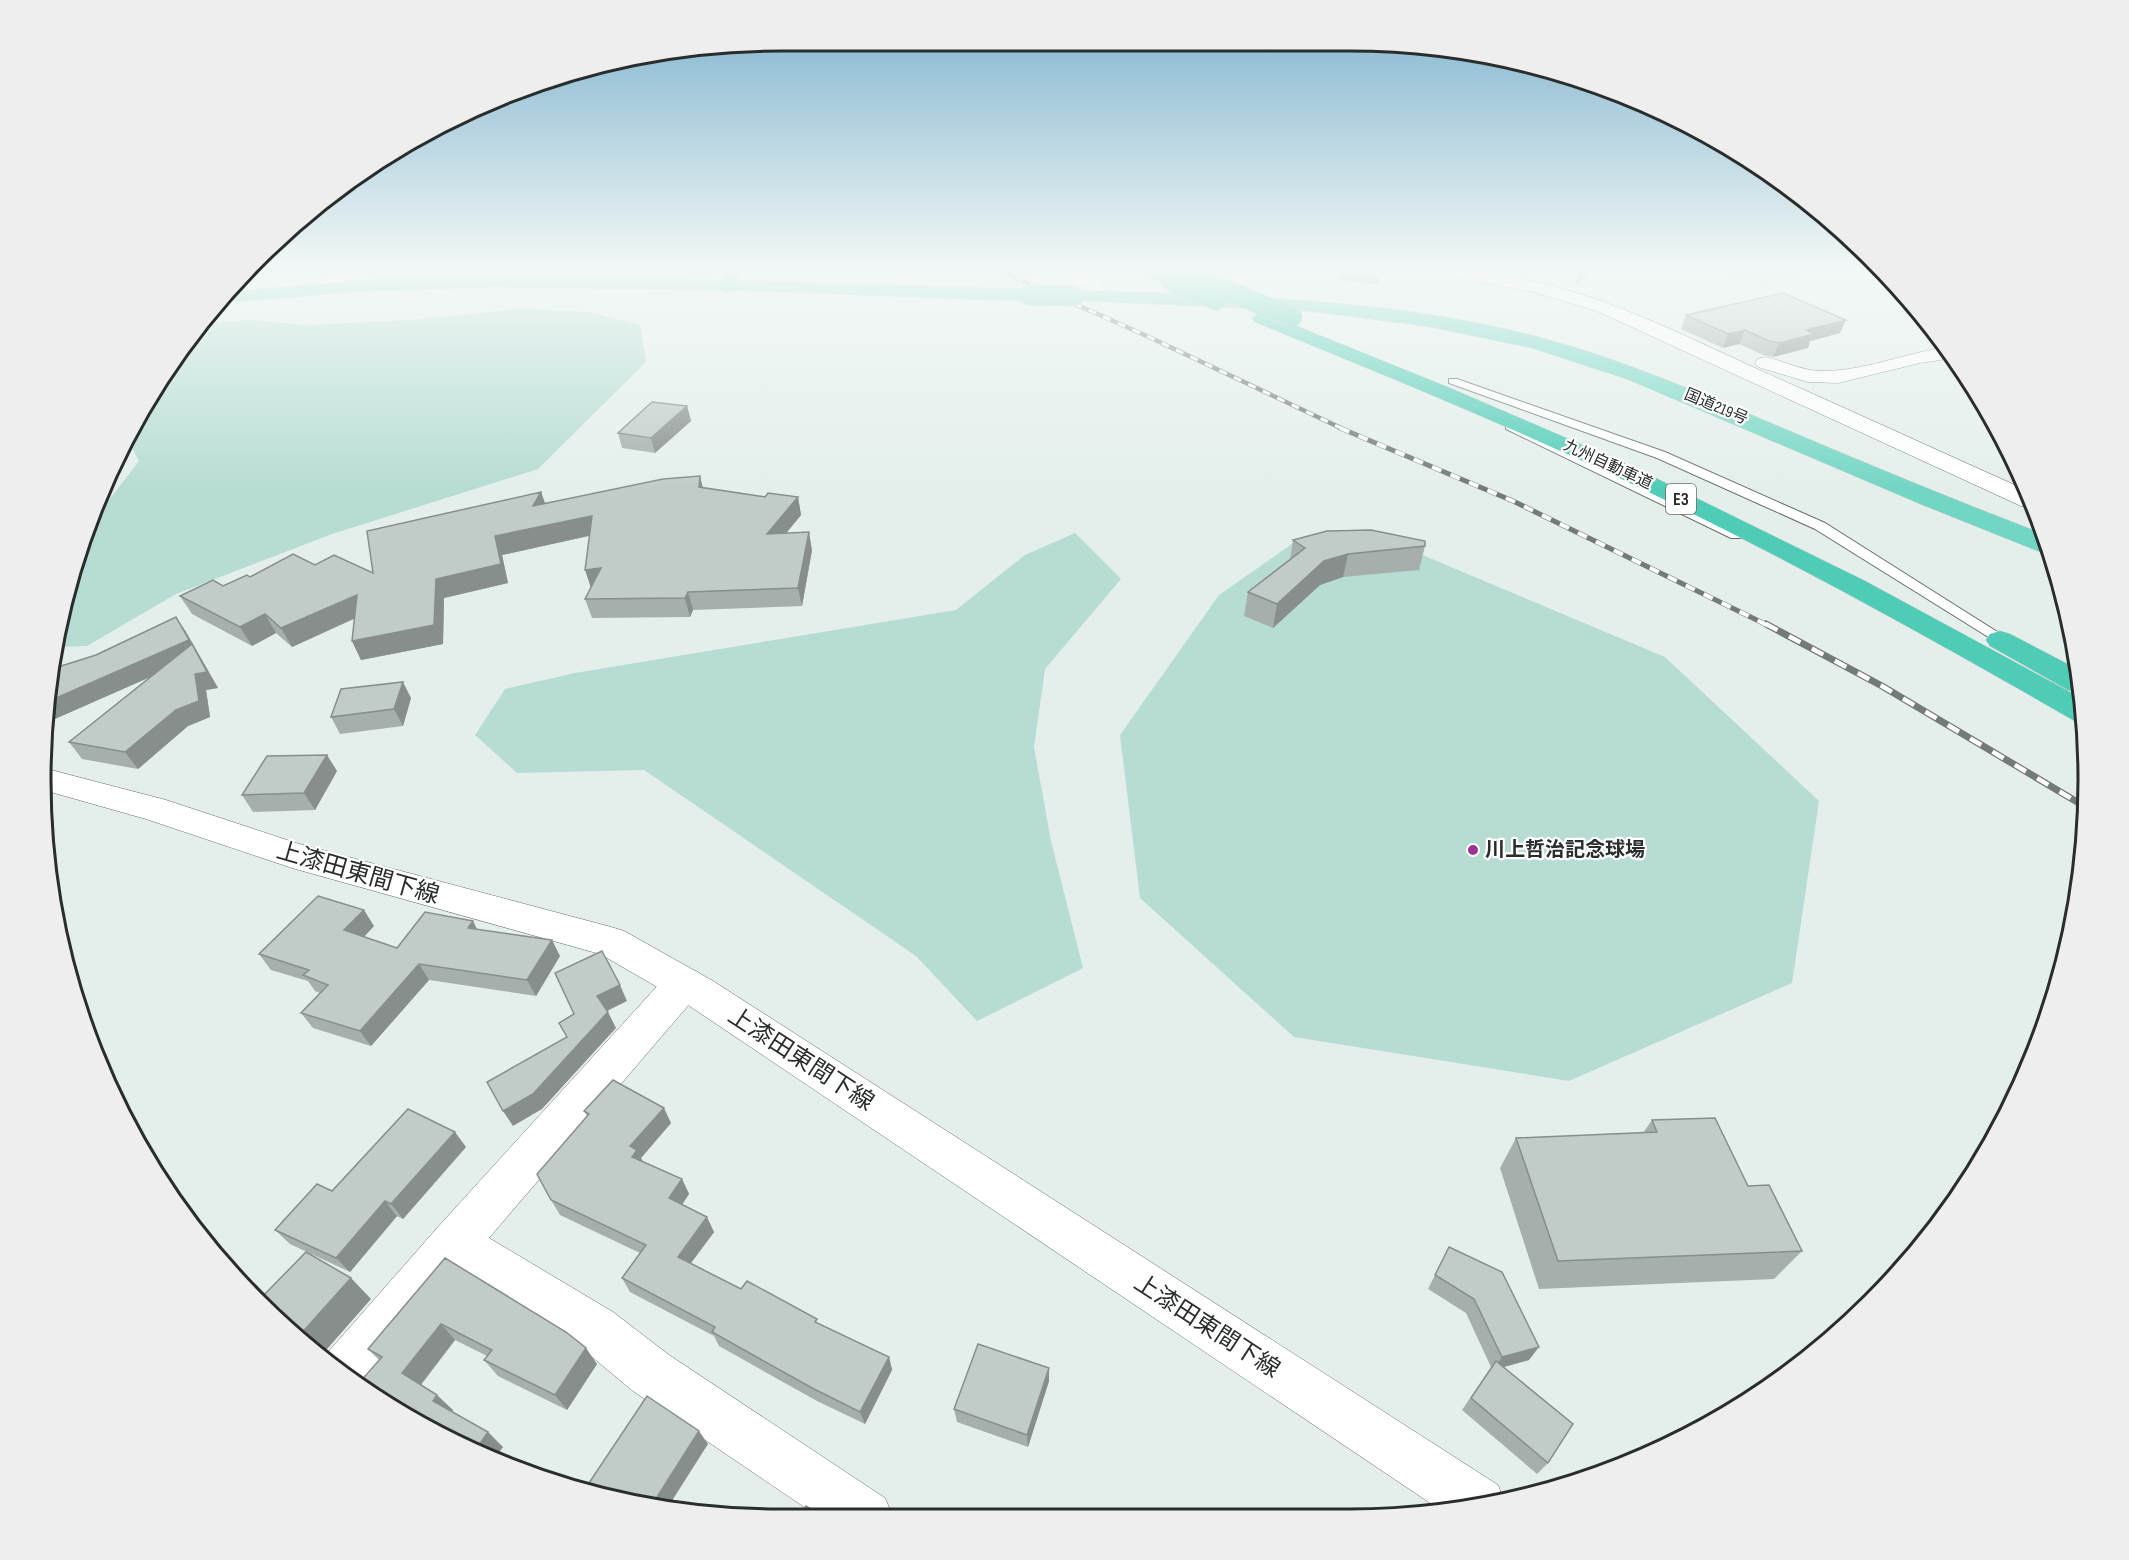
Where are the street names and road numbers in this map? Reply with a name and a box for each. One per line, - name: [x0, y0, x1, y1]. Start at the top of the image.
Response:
- street label: 国道219号: [1681, 385, 1751, 429]
- street label: 九州自動車道: [1560, 436, 1656, 494]
- road number: E3: [1666, 484, 1696, 514]
- street label: 上漆田東間下線: [273, 836, 443, 910]
- street label: 上漆田東間下線: [723, 1001, 879, 1117]
- street label: 上漆田東間下線: [1129, 1268, 1285, 1384]

